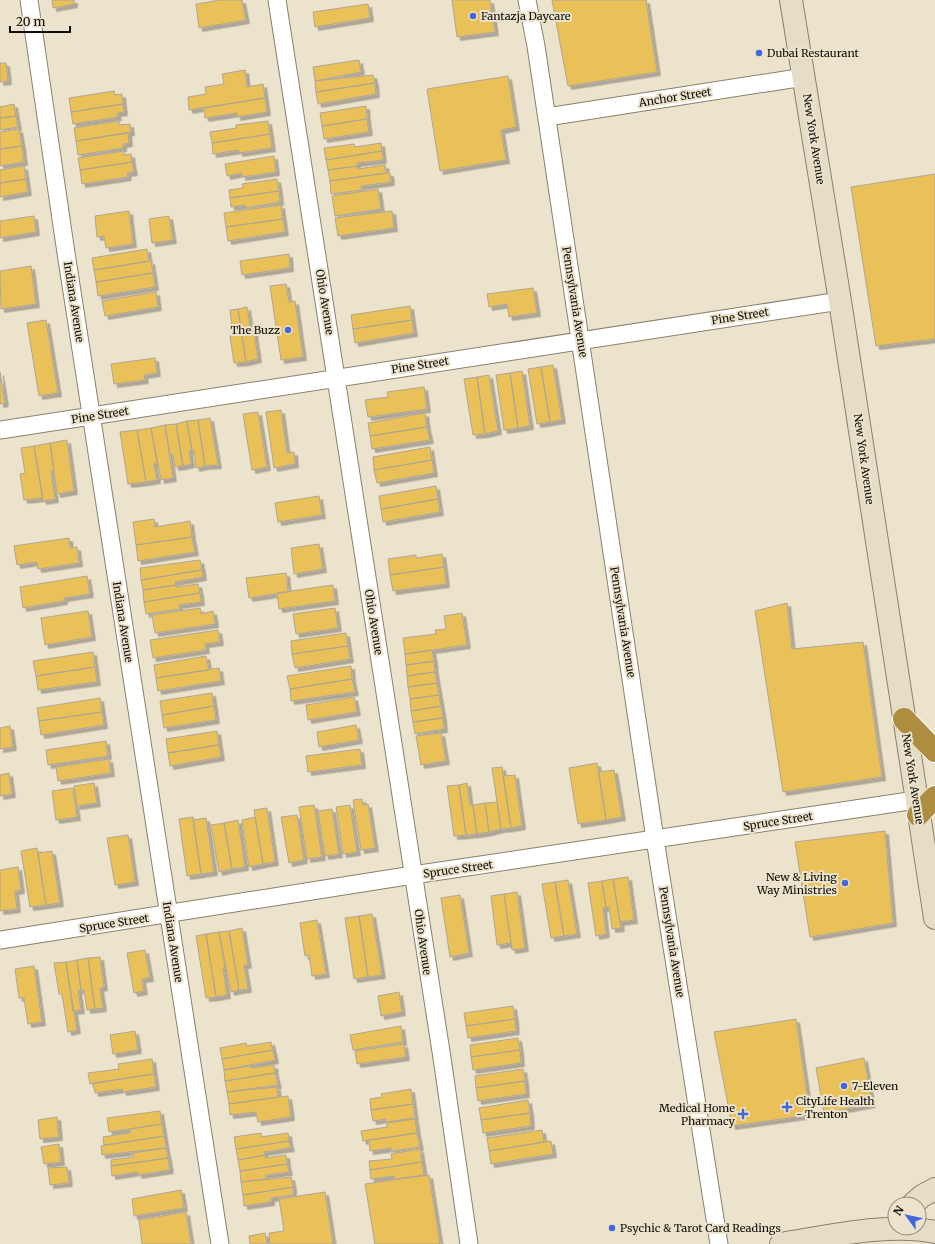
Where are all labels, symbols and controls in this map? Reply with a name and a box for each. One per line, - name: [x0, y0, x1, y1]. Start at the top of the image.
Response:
- scale bar: [10, 8, 70, 34]
- place label: Fantazja Daycare: [481, 9, 571, 23]
- marker: Fantazja Daycare: [468, 11, 478, 21]
- text: 20 m: [16, 14, 45, 29]
- place label: Dubai Restaurant: [767, 46, 860, 60]
- marker: Dubai Restaurant: [754, 48, 764, 58]
- street label: Anchor Street: [637, 84, 713, 110]
- street label: New York Avenue: [800, 93, 828, 186]
- street label: Pennsylvania Avenue: [559, 246, 591, 359]
- street label: Indiana Avenue: [61, 261, 87, 344]
- street label: Ohio Avenue: [313, 268, 337, 336]
- street label: Pine Street: [710, 304, 770, 327]
- place label: The Buzz: [230, 323, 280, 337]
- marker: The Buzz: [283, 325, 293, 335]
- street label: Pine Street: [390, 353, 450, 376]
- street label: Pine Street: [70, 403, 130, 426]
- street label: New York Avenue: [851, 413, 877, 506]
- street label: Pennsylvania Avenue: [607, 566, 639, 679]
- street label: Indiana Avenue: [110, 581, 136, 664]
- street label: Ohio Avenue: [362, 588, 386, 656]
- street label: New York Avenue: [899, 733, 927, 826]
- street label: Spruce Street: [742, 808, 814, 833]
- street label: Spruce Street: [422, 857, 494, 881]
- place label: New & Living Way Ministries: [756, 870, 837, 897]
- marker: New & Living Way Ministries: [840, 878, 850, 888]
- street label: Pennsylvania Avenue: [656, 886, 688, 999]
- street label: Indiana Avenue: [160, 901, 186, 984]
- street label: Ohio Avenue: [411, 908, 435, 976]
- street label: Spruce Street: [78, 910, 150, 935]
- place label: 7-Eleven: [852, 1079, 899, 1093]
- marker: 7-Eleven: [839, 1081, 849, 1091]
- place label: CityLife Health - Trenton: [796, 1094, 875, 1121]
- place label: Medical Home Pharmacy: [659, 1101, 736, 1128]
- marker: CityLife Health - Trenton: [781, 1101, 793, 1113]
- marker: Medical Home Pharmacy: [738, 1109, 748, 1119]
- north arrow: [887, 1196, 927, 1236]
- text: N: [890, 1203, 907, 1218]
- place label: Psychic & Tarot Card Readings: [620, 1221, 781, 1235]
- marker: Psychic & Tarot Card Readings: [607, 1223, 617, 1233]

